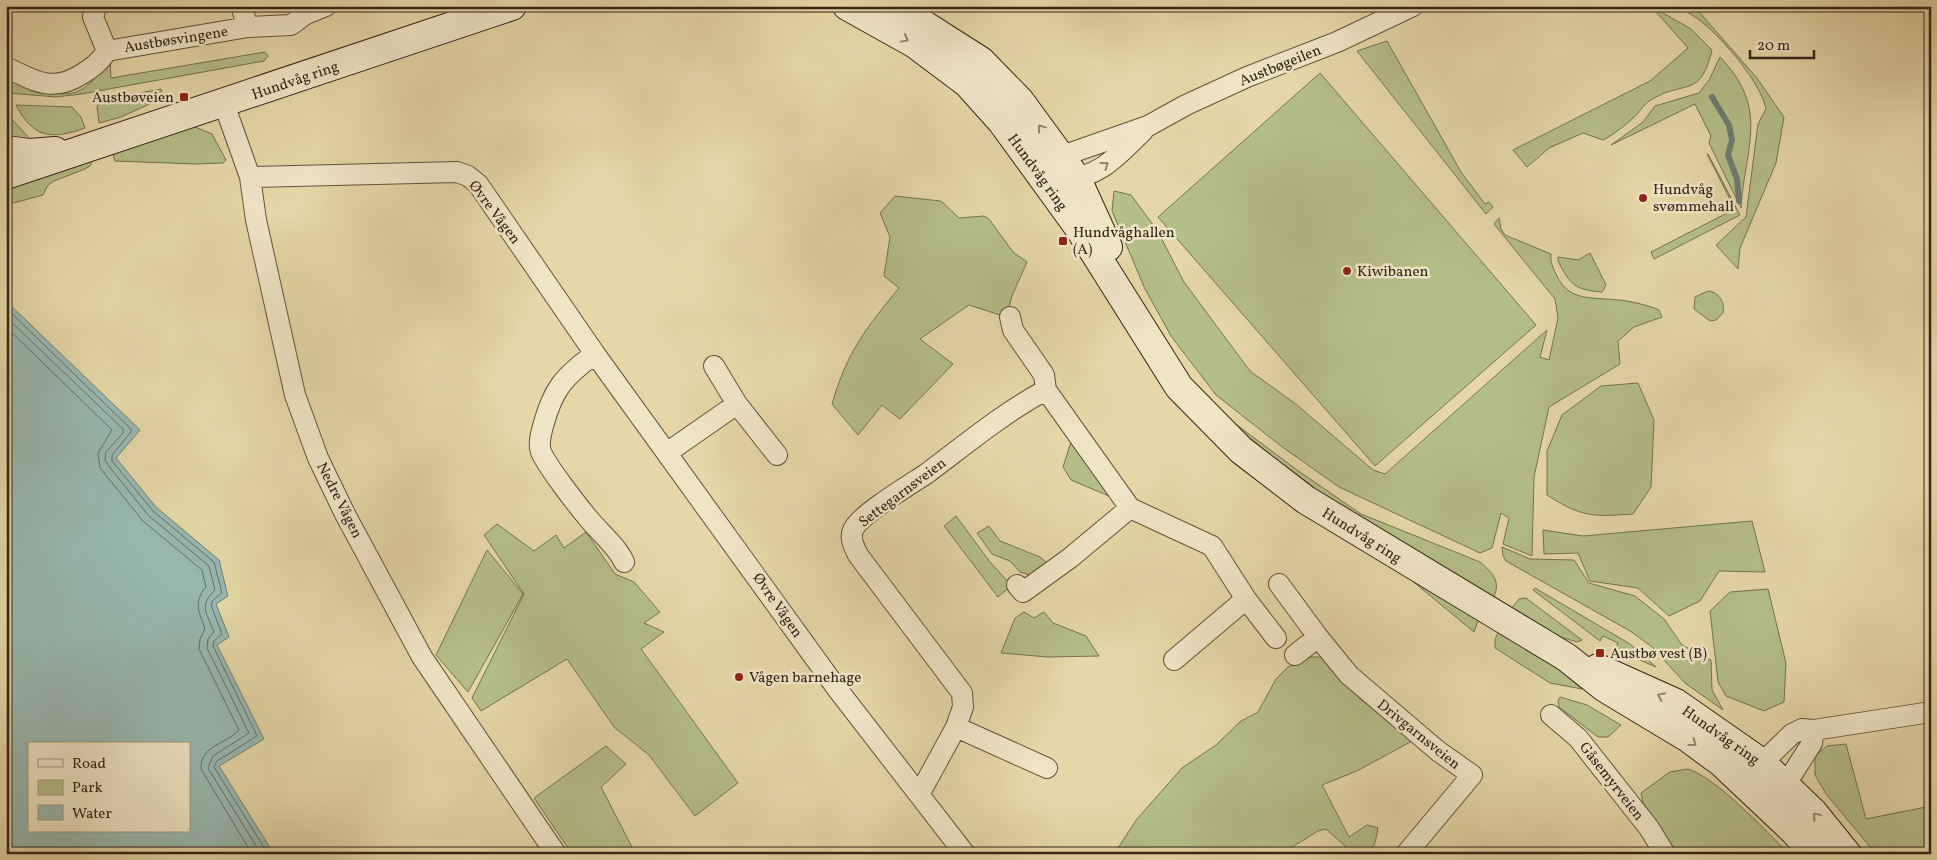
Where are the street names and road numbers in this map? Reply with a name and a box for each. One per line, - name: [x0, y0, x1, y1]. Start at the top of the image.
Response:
- street label: Austbøsvingene: [123, 22, 230, 59]
- street label: Austbøgeilen: [1237, 40, 1325, 92]
- street label: Hundvåg ring: [249, 57, 342, 106]
- street label: Hundvåg ring: [1002, 130, 1072, 216]
- street label: Øvre Vågen: [463, 177, 525, 249]
- street label: Settegarnsveien: [855, 453, 951, 533]
- street label: Nedre Vågen: [311, 459, 367, 542]
- street label: Hundvåg ring: [1317, 503, 1405, 569]
- street label: Øvre Vågen: [747, 569, 807, 643]
- street label: Drivgarnsveien: [1372, 695, 1464, 775]
- street label: Hundvåg ring: [1677, 702, 1764, 771]
- street label: Gåsemyrveien: [1573, 738, 1648, 826]

